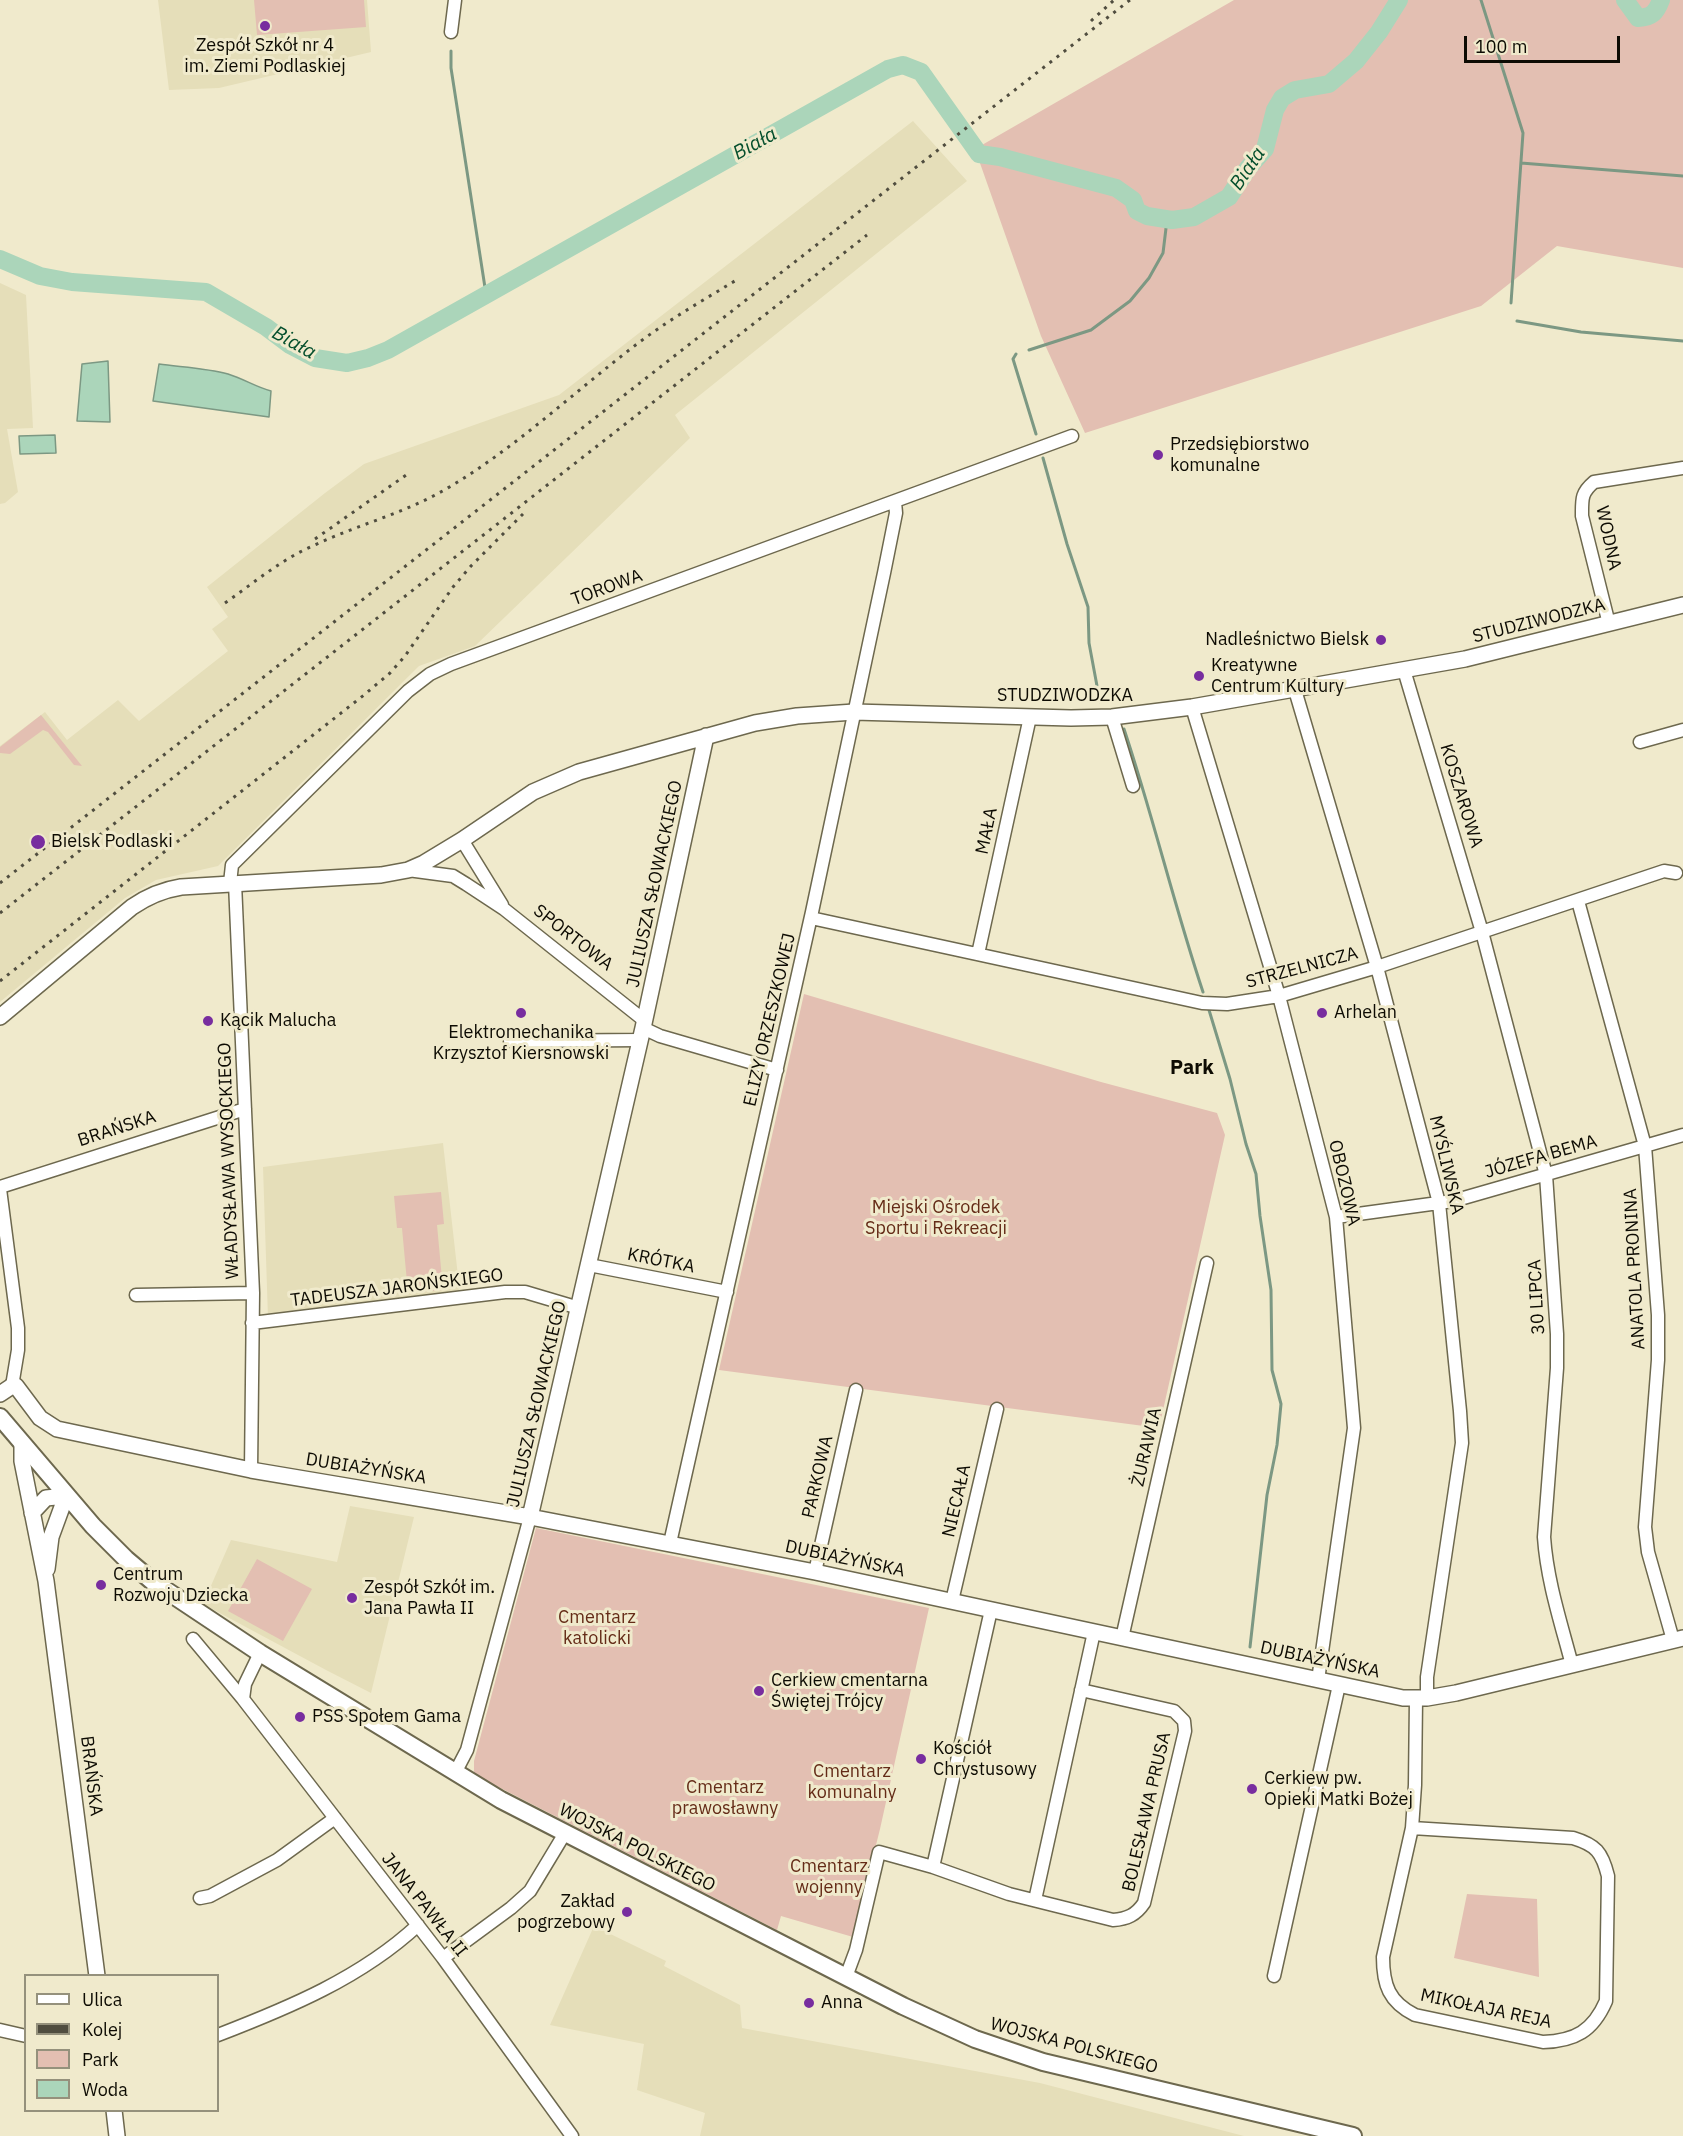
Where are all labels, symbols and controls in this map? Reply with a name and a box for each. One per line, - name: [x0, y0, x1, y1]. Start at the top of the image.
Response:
- marker: Zespół Szkół nr 4 im. Ziemi Podlaskiej: [258, 19, 272, 33]
- scale bar: [1467, 24, 1623, 62]
- place label: Zespół Szkół nr 4 im. Ziemi Podlaskiej: [184, 35, 346, 78]
- text: 100 m: [1475, 35, 1527, 58]
- water label: Biała: [729, 122, 781, 166]
- water label: Biała: [1225, 143, 1271, 195]
- water label: Biała: [268, 321, 320, 365]
- place label: Przedsiębiorstwo komunalne: [1170, 434, 1309, 476]
- marker: Przedsiębiorstwo komunalne: [1151, 448, 1165, 462]
- street label: WODNA: [1591, 504, 1625, 572]
- street label: TOROWA: [568, 565, 646, 611]
- street label: STUDZIWODZKA: [1470, 594, 1608, 648]
- place label: Nadleśnictwo Bielsk: [1205, 629, 1369, 651]
- marker: Nadleśnictwo Bielsk: [1374, 633, 1388, 647]
- place label: Kreatywne Centrum Kultury: [1211, 655, 1344, 698]
- marker: Kreatywne Centrum Kultury: [1192, 669, 1206, 683]
- street label: STUDZIWODZKA: [997, 685, 1133, 707]
- street label: KOSZAROWA: [1435, 741, 1487, 851]
- street label: JULIUSZA SŁOWACKIEGO: [622, 779, 688, 989]
- street label: MAŁA: [972, 806, 1002, 856]
- place label: Bielsk Podlaski: [51, 831, 173, 853]
- marker: Bielsk Podlaski: [29, 833, 47, 851]
- street label: SPORTOWA: [529, 900, 617, 976]
- street label: ELIZY ORZESZKOWEJ: [740, 931, 800, 1109]
- street label: STRZELNICZA: [1244, 943, 1360, 993]
- place label: Arhelan: [1334, 1002, 1397, 1024]
- marker: Elektromechanika Krzysztof Kiersnowski: [514, 1006, 528, 1020]
- marker: Arhelan: [1315, 1006, 1329, 1020]
- place label: Kącik Malucha: [220, 1010, 336, 1032]
- marker: Kącik Malucha: [201, 1014, 215, 1028]
- place label: Elektromechanika Krzysztof Kiersnowski: [433, 1022, 609, 1064]
- street label: WŁADYSŁAWA WYSOCKIEGO: [214, 1042, 244, 1280]
- district label: Park: [1170, 1056, 1214, 1080]
- street label: BRAŃSKA: [75, 1106, 159, 1152]
- street label: MYŚLIWSKA: [1424, 1113, 1468, 1217]
- street label: JÓZEFA BEMA: [1482, 1131, 1600, 1183]
- street label: OBOZOWA: [1324, 1138, 1364, 1228]
- street label: ANATOLA PRONINA: [1620, 1188, 1650, 1350]
- park label: Miejski Ośrodek Sportu i Rekreacji: [865, 1197, 1007, 1240]
- street label: KRÓTKA: [625, 1244, 697, 1278]
- street label: 30 LIPCA: [1524, 1259, 1550, 1335]
- street label: TADEUSZA JAROŃSKIEGO: [289, 1264, 505, 1312]
- street label: JULIUSZA SŁOWACKIEGO: [503, 1299, 571, 1509]
- street label: ŻURAWIA: [1127, 1405, 1167, 1489]
- street label: PARKOWA: [798, 1433, 838, 1521]
- street label: DUBIAŻYŃSKA: [304, 1449, 428, 1489]
- street label: NIECAŁA: [938, 1462, 976, 1540]
- street label: DUBIAŻYŃSKA: [783, 1536, 907, 1582]
- place label: Centrum Rozwoju Dziecka: [113, 1564, 248, 1606]
- place label: Zespół Szkół im. Jana Pawła II: [364, 1577, 495, 1620]
- marker: Centrum Rozwoju Dziecka: [94, 1578, 108, 1592]
- marker: Zespół Szkół im. Jana Pawła II: [345, 1591, 359, 1605]
- park label: Cmentarz katolicki: [558, 1607, 636, 1650]
- street label: DUBIAŻYŃSKA: [1258, 1637, 1382, 1683]
- place label: Cerkiew cmentarna Świętej Trójcy: [771, 1670, 928, 1712]
- marker: Cerkiew cmentarna Świętej Trójcy: [752, 1684, 766, 1698]
- place label: PSS Społem Gama: [312, 1706, 461, 1728]
- marker: PSS Społem Gama: [293, 1710, 307, 1724]
- street label: BOLESŁAWA PRUSA: [1118, 1730, 1176, 1894]
- street label: BRAŃSKA: [75, 1735, 107, 1817]
- place label: Kościół Chrystusowy: [933, 1738, 1037, 1780]
- marker: Kościół Chrystusowy: [914, 1752, 928, 1766]
- park label: Cmentarz komunalny: [808, 1761, 896, 1804]
- place label: Cerkiew pw. Opieki Matki Bożej: [1264, 1768, 1413, 1810]
- park label: Cmentarz prawosławny: [672, 1777, 778, 1820]
- marker: Cerkiew pw. Opieki Matki Bożej: [1245, 1782, 1259, 1796]
- street label: WOJSKA POLSKIEGO: [555, 1799, 719, 1897]
- street label: JANA PAWŁA II: [377, 1849, 471, 1961]
- park label: Cmentarz wojenny: [790, 1856, 868, 1898]
- place label: Zakład pogrzebowy: [517, 1891, 615, 1934]
- marker: Zakład pogrzebowy: [620, 1905, 634, 1919]
- legend: [24, 1974, 219, 2112]
- street label: MIKOŁAJA REJA: [1418, 1985, 1554, 2033]
- text: Ulica: [82, 1988, 122, 2011]
- place label: Anna: [821, 1992, 863, 2014]
- marker: Anna: [802, 1996, 816, 2010]
- street label: WOJSKA POLSKIEGO: [988, 2013, 1160, 2079]
- text: Kolej: [82, 2018, 122, 2041]
- text: Park: [82, 2048, 118, 2071]
- text: Woda: [82, 2078, 128, 2101]

